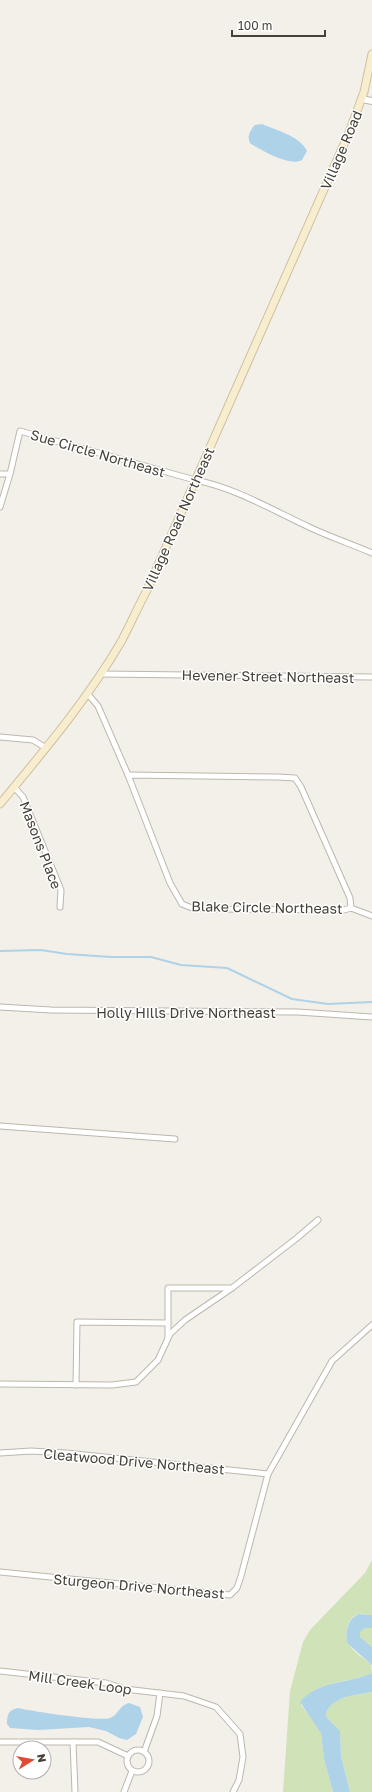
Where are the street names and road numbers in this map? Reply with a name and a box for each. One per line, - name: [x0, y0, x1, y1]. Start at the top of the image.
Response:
- street label: Village Road: [317, 108, 365, 192]
- street label: Sue Circle Northeast: [29, 426, 167, 480]
- street label: Village Road Northeast: [138, 444, 218, 594]
- street label: Hevener Street Northeast: [181, 666, 355, 686]
- street label: Masons Place: [16, 799, 66, 891]
- street label: Blake Circle Northeast: [191, 897, 343, 917]
- street label: Holly Hills Drive Northeast: [96, 1004, 276, 1021]
- street label: Cleatwood Drive Northeast: [43, 1445, 225, 1477]
- street label: Sturgeon Drive Northeast: [53, 1570, 225, 1602]
- street label: Mill Creek Loop: [27, 1666, 133, 1698]

